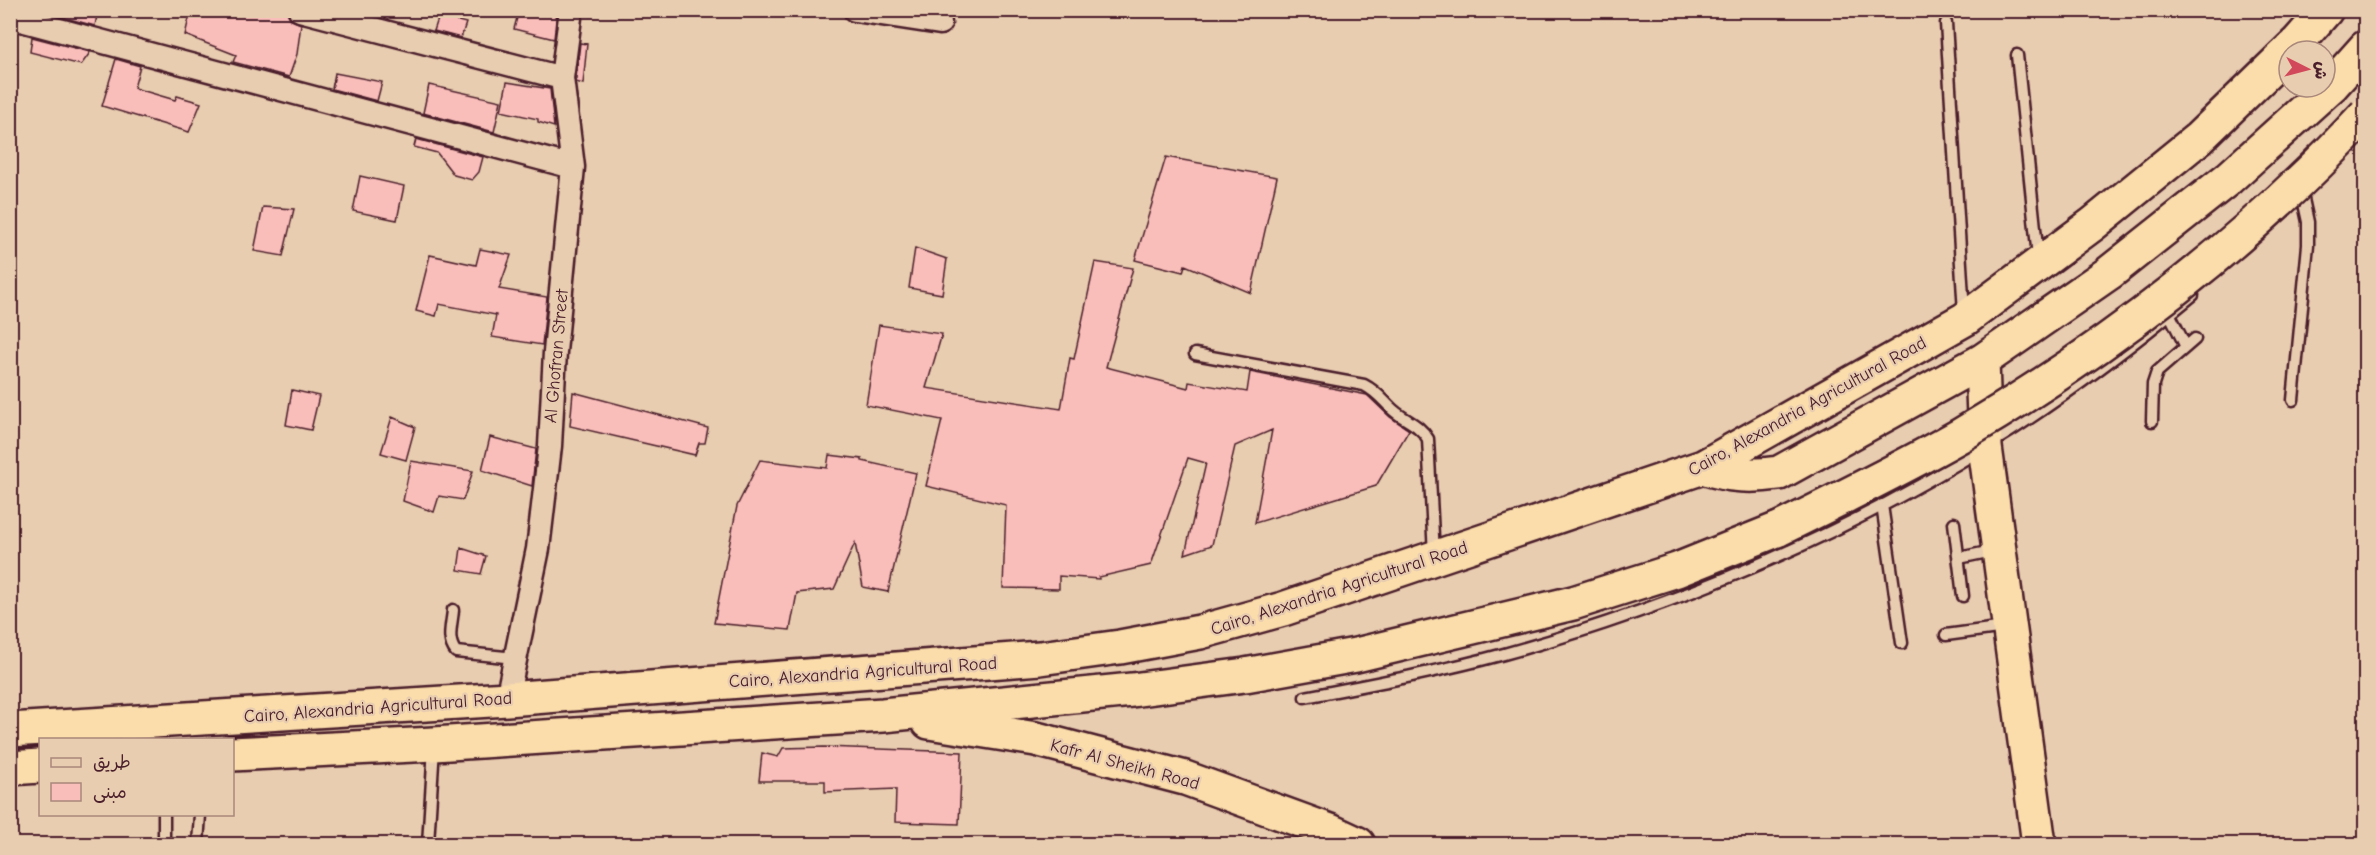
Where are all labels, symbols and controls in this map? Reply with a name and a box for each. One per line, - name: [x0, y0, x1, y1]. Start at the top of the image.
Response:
- north arrow: [2277, 39, 2337, 99]
- text: ش: [2311, 61, 2331, 80]
- street label: Al Ghofran Street: [540, 287, 573, 424]
- street label: Cairo, Alexandria Agricultural Road: [1685, 332, 1930, 481]
- street label: Cairo, Alexandria Agricultural Road: [1208, 537, 1470, 640]
- street label: Cairo, Alexandria Agricultural Road: [728, 653, 998, 692]
- street label: Cairo, Alexandria Agricultural Road: [243, 688, 513, 727]
- street label: Kafr Al Sheikh Road: [1048, 734, 1202, 795]
- legend: [39, 738, 234, 816]
- text: طريق: [93, 752, 131, 773]
- text: مبنى: [93, 782, 127, 803]

